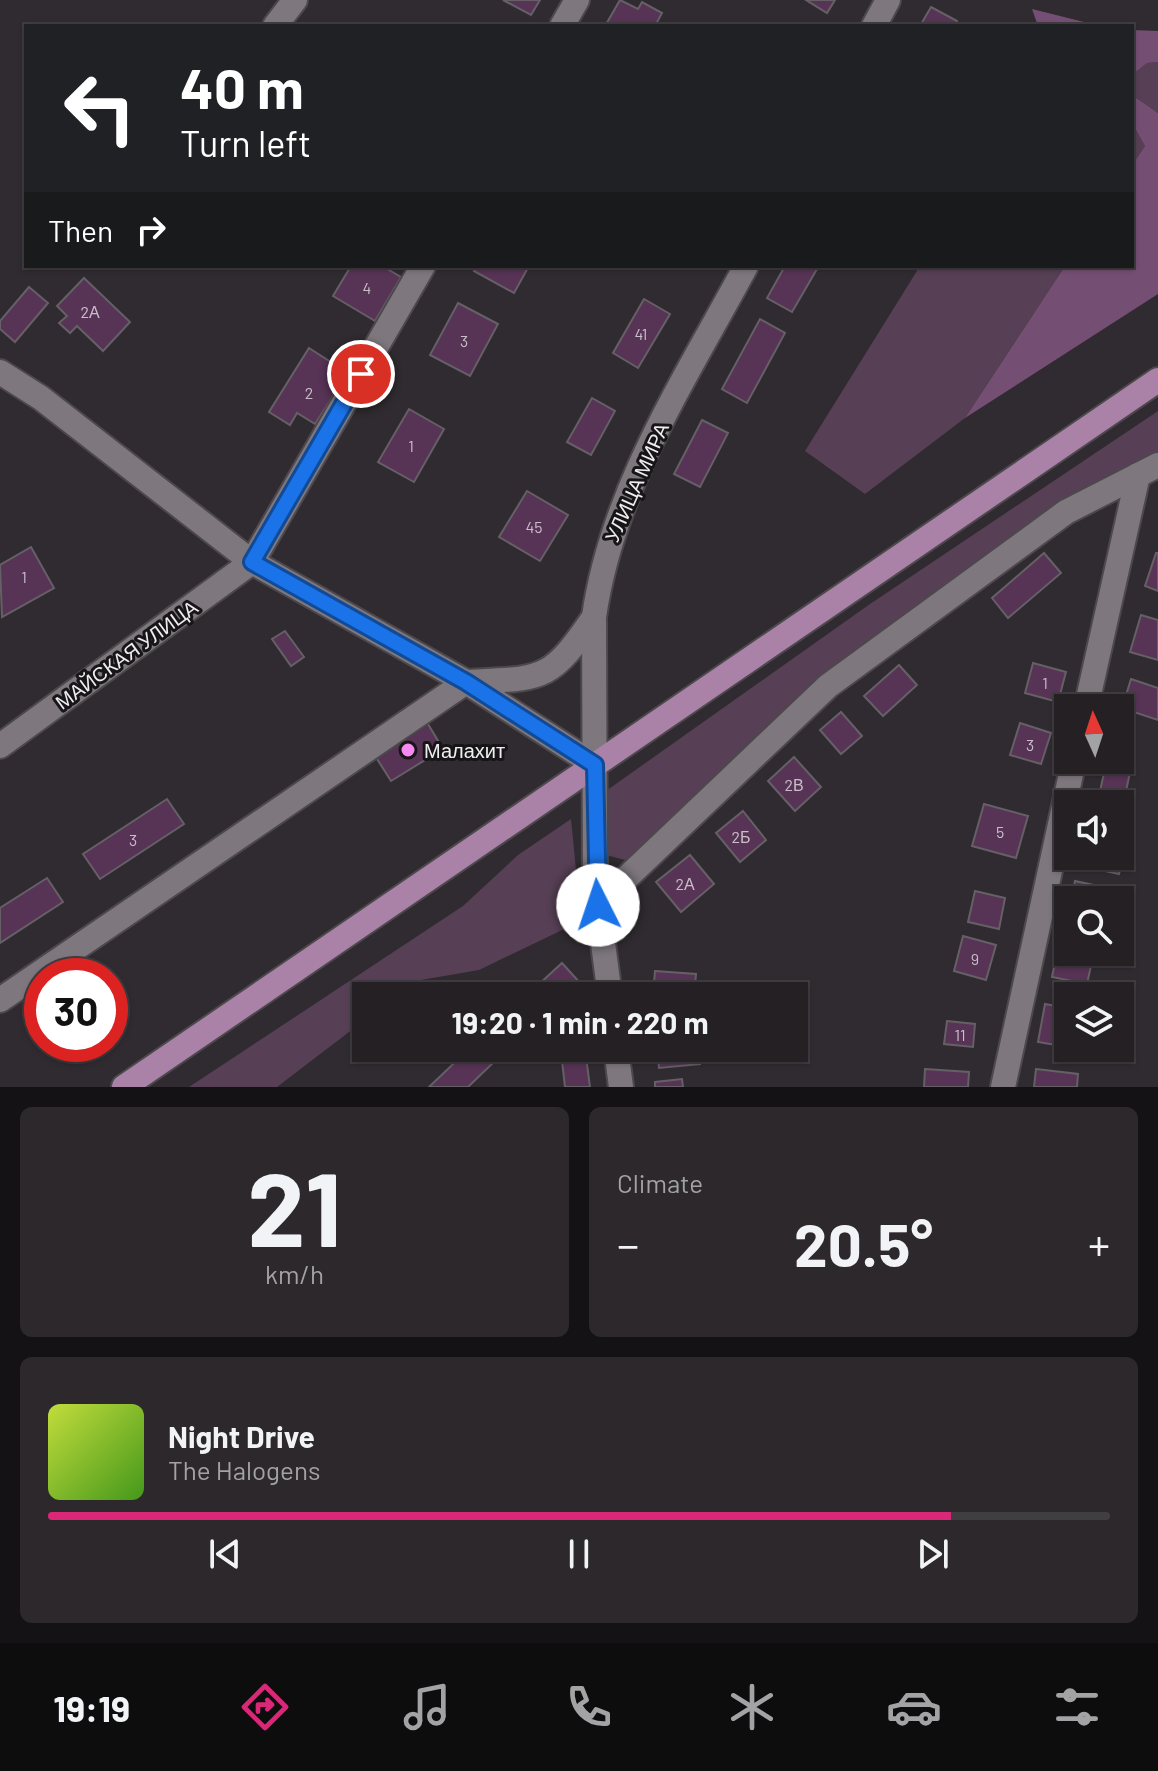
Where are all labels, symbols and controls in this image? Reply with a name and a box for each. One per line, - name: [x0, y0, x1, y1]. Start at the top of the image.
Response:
- text: 40 m: [180, 53, 304, 120]
- icon: left: [48, 56, 152, 160]
- text: Turn left: [180, 121, 311, 164]
- icon: right: [129, 208, 173, 252]
- text: Then: [48, 212, 113, 248]
- house number: 4: [363, 278, 371, 297]
- house number: 2А: [80, 302, 100, 321]
- house number: 41: [635, 324, 647, 343]
- house number: 3: [460, 331, 468, 350]
- pin: [327, 340, 395, 408]
- icon: arrive: [339, 352, 383, 396]
- house number: 2: [305, 383, 313, 402]
- street label: УЛИЦА МИРА: [599, 418, 673, 545]
- house number: 1: [408, 436, 414, 455]
- house number: 45: [525, 517, 543, 536]
- house number: 1: [21, 567, 27, 586]
- street label: МАЙСКАЯ УЛИЦА: [50, 594, 202, 714]
- house number: 1: [1042, 673, 1048, 692]
- north arrow: [1054, 694, 1134, 774]
- map controls: [1054, 694, 1134, 1062]
- house number: 3: [1026, 735, 1034, 754]
- place label: Малахит: [424, 738, 505, 762]
- marker: Малахит: [399, 741, 417, 759]
- house number: 2В: [784, 775, 804, 794]
- button: sound: [1054, 790, 1134, 870]
- house number: 5: [996, 822, 1004, 841]
- house number: 2Б: [731, 827, 751, 846]
- house number: 3: [129, 830, 137, 849]
- position arrow: [556, 863, 640, 947]
- house number: 2А: [675, 874, 695, 893]
- button: search: [1054, 886, 1134, 966]
- house number: 9: [971, 949, 979, 968]
- speed limit sign: 30: [24, 958, 128, 1062]
- button: layers: [1054, 982, 1134, 1062]
- text: 19:20 · 1 min · 220 m: [452, 1004, 708, 1040]
- house number: 11: [954, 1025, 966, 1044]
- text: 21: [247, 1143, 342, 1268]
- text: Climate: [617, 1167, 703, 1198]
- text: 20.5°: [794, 1207, 933, 1279]
- text: −: [617, 1217, 639, 1270]
- text: +: [1088, 1217, 1110, 1270]
- text: km/h: [265, 1258, 324, 1289]
- text: Night Drive: [168, 1418, 315, 1454]
- text: The Halogens: [168, 1454, 320, 1485]
- icon: previous: [203, 1532, 247, 1576]
- icon: pause: [557, 1532, 601, 1576]
- icon: next: [911, 1532, 955, 1576]
- icon: directions: [237, 1679, 293, 1735]
- icon: music: [399, 1679, 455, 1735]
- icon: phone: [561, 1679, 617, 1735]
- icon: climate: [724, 1679, 780, 1735]
- icon: car: [886, 1679, 942, 1735]
- icon: filters: [1049, 1679, 1105, 1735]
- text: 19:19: [53, 1686, 130, 1729]

